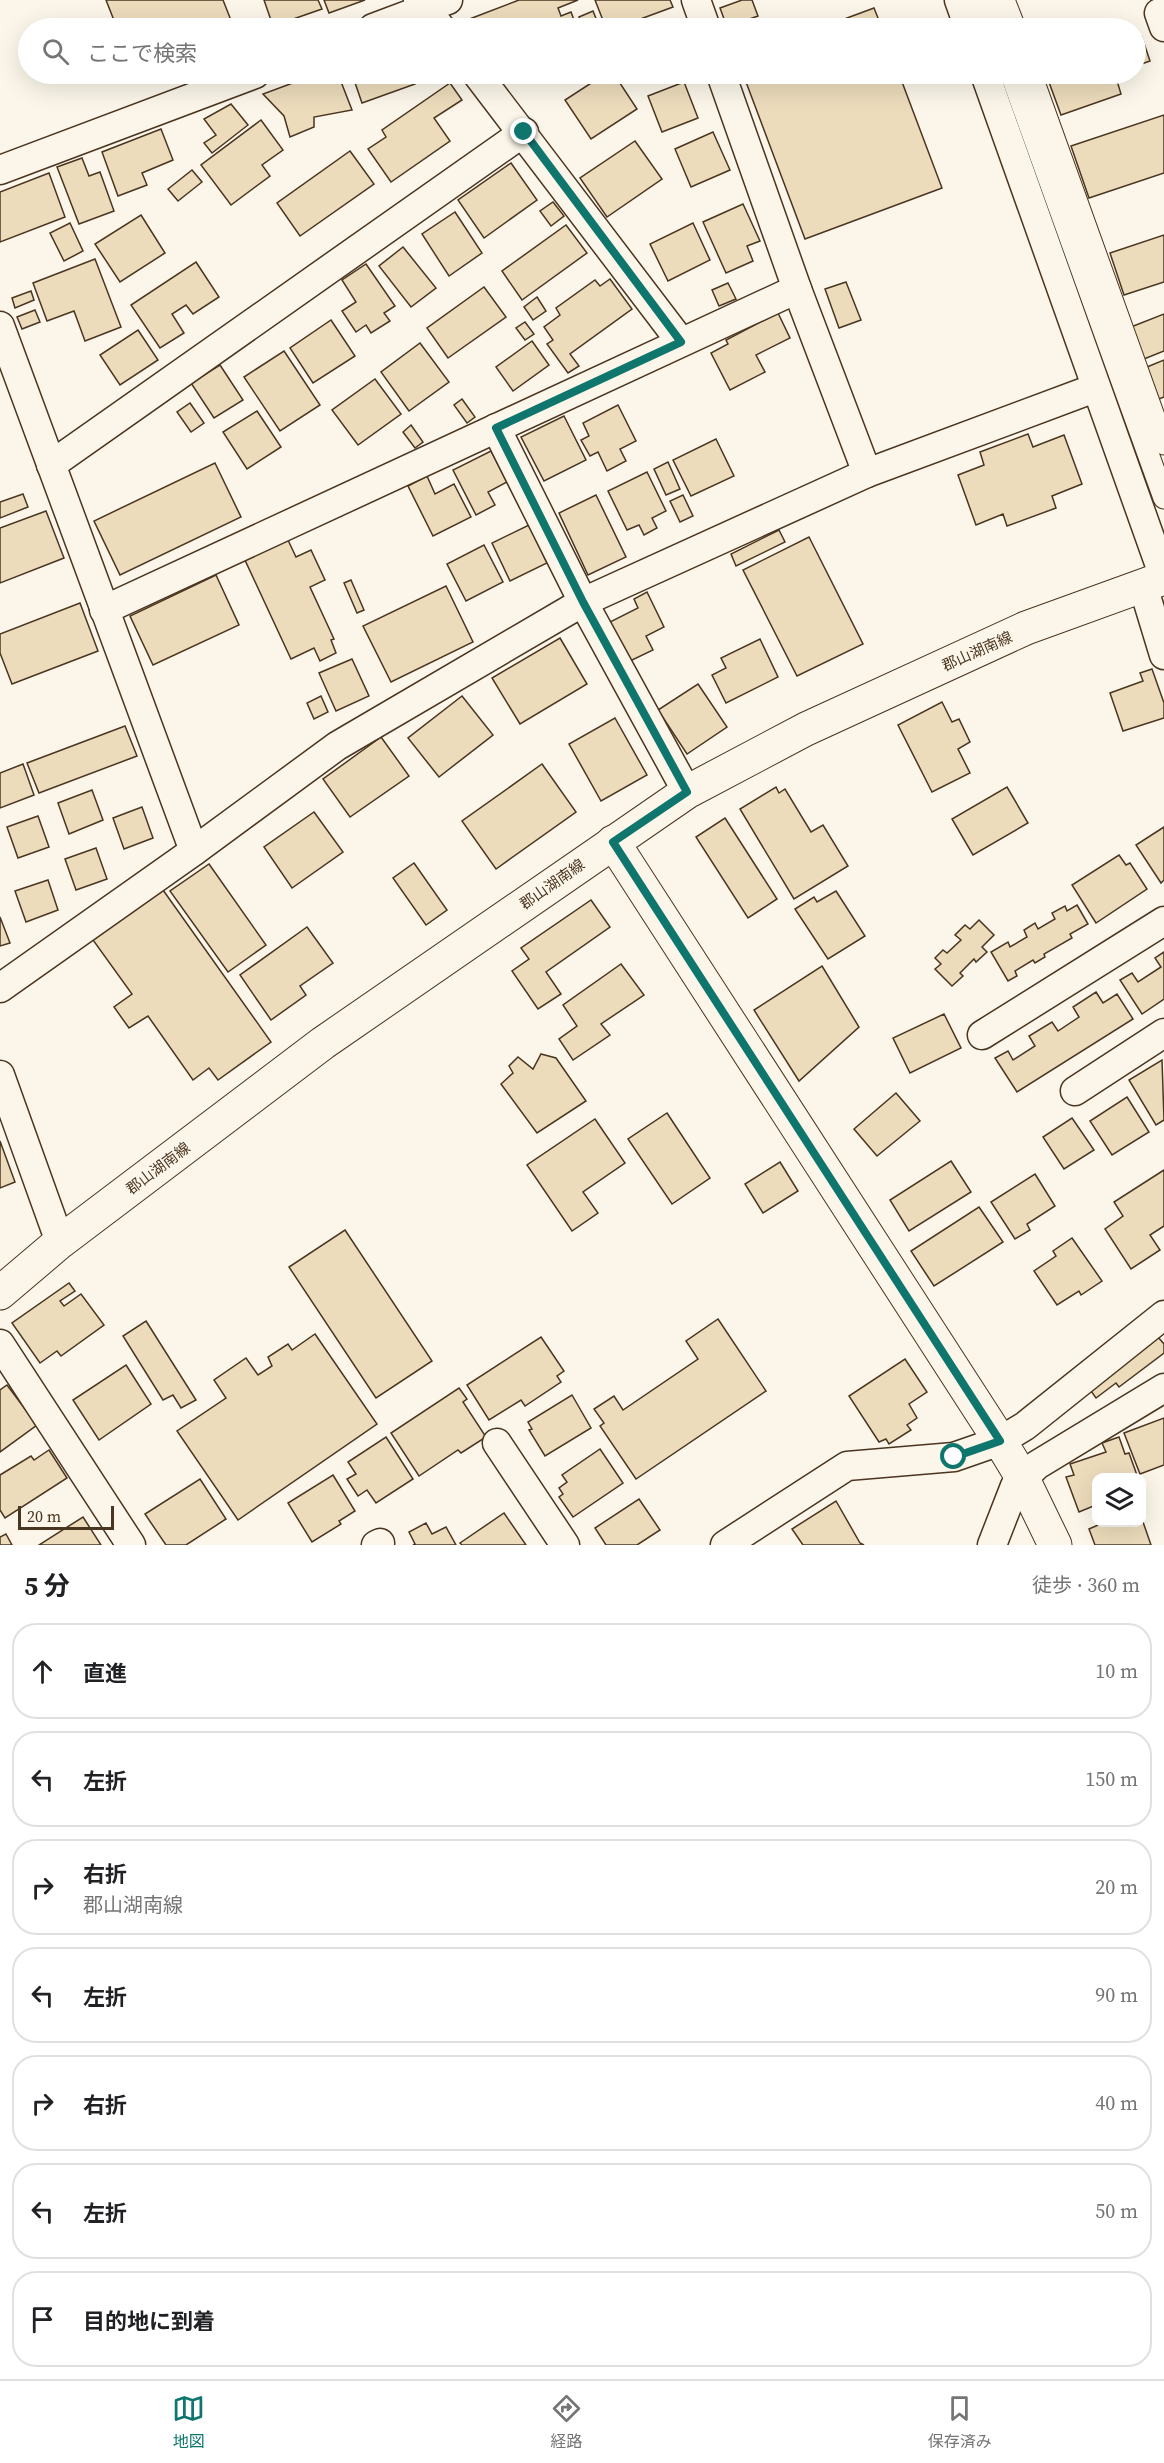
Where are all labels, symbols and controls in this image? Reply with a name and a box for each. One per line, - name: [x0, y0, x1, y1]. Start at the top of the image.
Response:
- search box: [18, 18, 1146, 84]
- icon: search: [39, 35, 72, 68]
- text: ここで検索: [87, 38, 197, 68]
- route end: [510, 118, 536, 144]
- street label: 郡山湖南線: [938, 626, 1016, 676]
- street label: 郡山湖南線: [515, 854, 589, 914]
- street label: 郡山湖南線: [122, 1137, 194, 1199]
- route start: [940, 1443, 966, 1469]
- map controls: [1092, 1473, 1146, 1527]
- button: layers: [1092, 1473, 1146, 1527]
- scale bar: [18, 1503, 114, 1530]
- text: 20 m: [27, 1505, 61, 1527]
- text: 5 分: [24, 1568, 70, 1604]
- text: 徒歩 · 360 m: [1032, 1571, 1140, 1599]
- icon: ahead: [26, 1655, 59, 1688]
- text: 10 m: [1095, 1657, 1138, 1685]
- text: 直進: [83, 1658, 127, 1688]
- icon: left: [26, 1763, 59, 1796]
- text: 150 m: [1085, 1765, 1138, 1793]
- text: 左折: [83, 1766, 127, 1796]
- text: 右折: [83, 1859, 127, 1889]
- icon: right: [26, 1871, 59, 1904]
- text: 20 m: [1095, 1873, 1138, 1901]
- text: 郡山湖南線: [83, 1891, 183, 1919]
- icon: left: [26, 1979, 59, 2012]
- text: 90 m: [1095, 1981, 1138, 2009]
- text: 左折: [83, 1982, 127, 2012]
- icon: right: [26, 2087, 59, 2120]
- text: 40 m: [1095, 2089, 1138, 2117]
- text: 右折: [83, 2090, 127, 2120]
- icon: left: [26, 2195, 59, 2228]
- text: 50 m: [1095, 2197, 1138, 2225]
- text: 左折: [83, 2198, 127, 2228]
- icon: arrive: [26, 2303, 59, 2336]
- text: 目的地に到着: [83, 2306, 215, 2336]
- tab: 地図: [172, 2392, 205, 2452]
- tab: 経路: [550, 2392, 583, 2452]
- tab: 保存済み: [928, 2392, 992, 2452]

